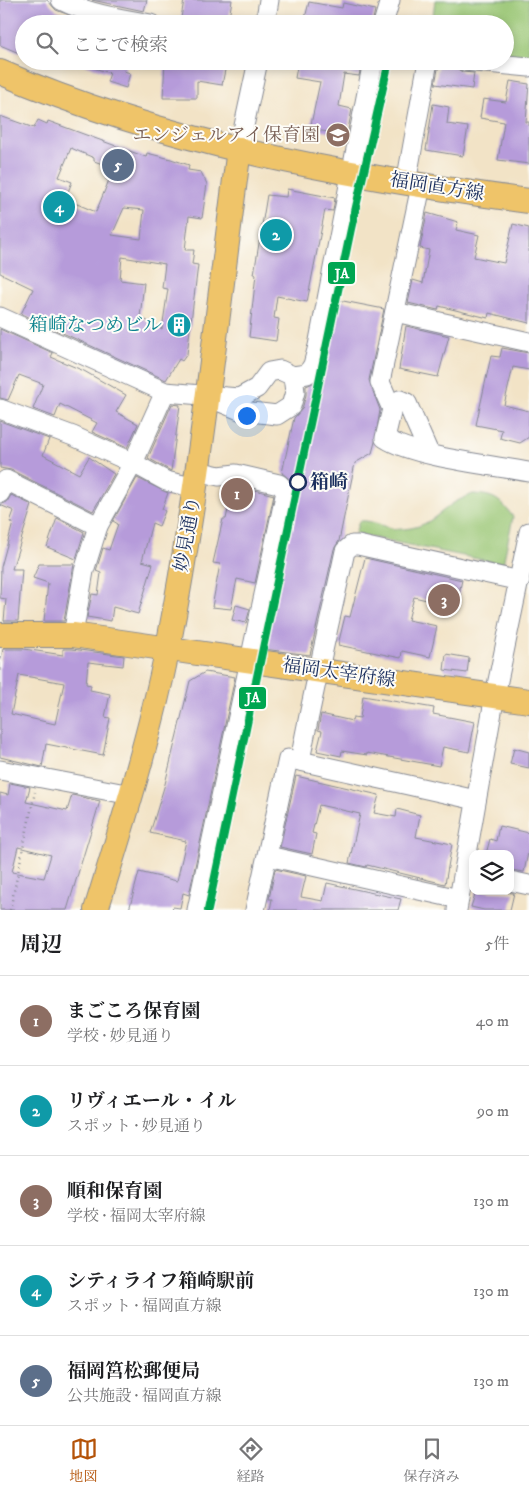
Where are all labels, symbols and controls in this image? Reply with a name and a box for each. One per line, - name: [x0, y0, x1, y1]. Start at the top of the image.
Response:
- search box: [15, 15, 514, 70]
- icon: search: [33, 29, 61, 57]
- text: ここで検索: [73, 34, 168, 57]
- school or university icon: エンジェルアイ保育園: [325, 122, 351, 148]
- place label: エンジェルアイ保育園: [133, 124, 320, 147]
- pin: 5: [102, 146, 134, 184]
- street label: 福岡直方線: [388, 168, 486, 206]
- pin: 4: [43, 188, 75, 226]
- pin: 2: [260, 216, 292, 254]
- line badge: JA: [327, 261, 356, 285]
- text: JA: [333, 265, 350, 283]
- building icon: 箱崎なつめビル: [166, 312, 192, 338]
- place label: 箱崎なつめビル: [29, 314, 162, 337]
- your location: [234, 403, 260, 429]
- place label: 箱崎: [310, 471, 348, 494]
- marker: 箱崎: [289, 473, 307, 491]
- pin: 1: [221, 475, 253, 513]
- street label: 妙見通り: [170, 495, 206, 573]
- pin: 3: [428, 581, 460, 619]
- street label: 福岡太宰府線: [281, 654, 397, 692]
- line badge: JA: [238, 686, 267, 710]
- text: JA: [244, 689, 261, 707]
- map controls: [469, 850, 514, 895]
- button: layers: [469, 850, 514, 895]
- text: 周辺: [20, 932, 62, 958]
- text: 5件: [485, 934, 509, 954]
- text: まごころ保育園: [67, 1000, 200, 1023]
- text: 1: [33, 1011, 39, 1031]
- text: 40 m: [476, 1011, 509, 1031]
- text: 学校 · 妙見通り: [67, 1026, 174, 1046]
- text: リヴィエール・イル: [67, 1090, 236, 1113]
- text: 2: [32, 1101, 40, 1121]
- text: 90 m: [477, 1101, 509, 1121]
- text: スポット · 妙見通り: [67, 1116, 206, 1136]
- text: 順和保育園: [67, 1180, 162, 1203]
- text: 3: [33, 1191, 39, 1211]
- text: 130 m: [473, 1191, 509, 1211]
- text: 学校 · 福岡太宰府線: [67, 1206, 206, 1226]
- text: シティライフ箱崎駅前: [67, 1270, 254, 1293]
- text: 4: [31, 1281, 41, 1301]
- text: 130 m: [473, 1281, 509, 1301]
- text: スポット · 福岡直方線: [67, 1296, 222, 1316]
- text: 福岡筥松郵便局: [67, 1360, 200, 1383]
- text: 5: [32, 1371, 40, 1391]
- text: 130 m: [473, 1371, 509, 1391]
- text: 公共施設 · 福岡直方線: [67, 1386, 222, 1406]
- tab: 地図: [70, 1435, 98, 1486]
- tab: 経路: [237, 1435, 265, 1486]
- tab: 保存済み: [404, 1435, 460, 1486]

